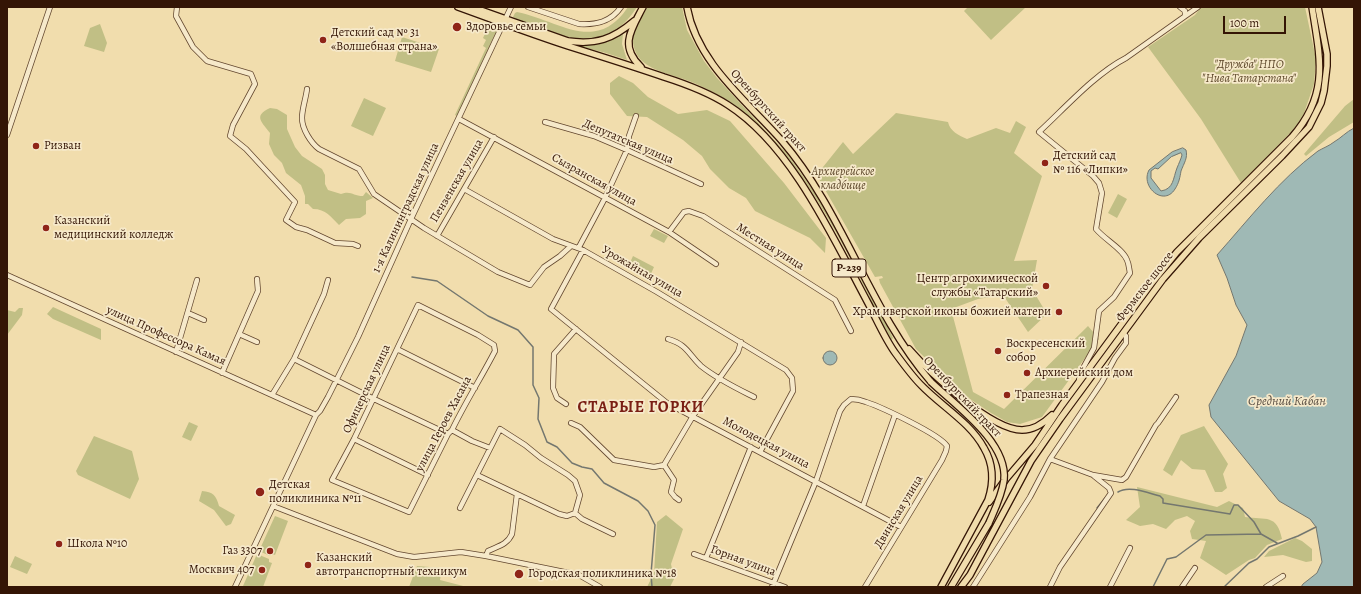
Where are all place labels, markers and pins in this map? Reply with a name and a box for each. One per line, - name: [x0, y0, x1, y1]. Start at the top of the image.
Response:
- place label: Здоровье семьи: [466, 20, 546, 34]
- marker: Здоровье семьи: [451, 21, 463, 33]
- place label: Детский сад № 31 «Волшебная страна»: [331, 26, 437, 54]
- marker: Детский сад № 31 «Волшебная страна»: [318, 35, 328, 45]
- place label: Ризван: [44, 139, 81, 153]
- marker: Ризван: [31, 141, 41, 151]
- place label: Детский сад № 116 «Липки»: [1053, 149, 1128, 177]
- marker: Детский сад № 116 «Липки»: [1040, 158, 1050, 168]
- place label: Казанский медицинский колледж: [54, 214, 173, 242]
- marker: Казанский медицинский колледж: [41, 223, 51, 233]
- place label: Центр агрохимической службы «Татарский»: [917, 272, 1038, 300]
- marker: Центр агрохимической службы «Татарский»: [1041, 281, 1051, 291]
- place label: Храм иверской иконы божией матери: [853, 305, 1051, 319]
- marker: Храм иверской иконы божией матери: [1054, 307, 1064, 317]
- place label: Воскресенский собор: [1006, 337, 1085, 365]
- marker: Воскресенский собор: [993, 346, 1003, 356]
- place label: Архиерейский дом: [1035, 366, 1133, 380]
- marker: Архиерейский дом: [1022, 368, 1032, 378]
- place label: Трапезная: [1015, 388, 1069, 402]
- marker: Трапезная: [1002, 390, 1012, 400]
- place label: Детская поликлиника №11: [269, 478, 362, 506]
- marker: Детская поликлиника №11: [254, 486, 266, 498]
- place label: Школа №10: [67, 537, 128, 551]
- marker: Школа №10: [54, 539, 64, 549]
- place label: Газ 3307: [222, 544, 262, 558]
- marker: Газ 3307: [265, 546, 275, 556]
- place label: Казанский автотранспортный техникум: [316, 551, 467, 579]
- marker: Казанский автотранспортный техникум: [303, 560, 313, 570]
- place label: Москвич 407: [189, 563, 254, 577]
- marker: Москвич 407: [257, 565, 267, 575]
- place label: Городская поликлиника №18: [528, 567, 677, 581]
- marker: Городская поликлиника №18: [513, 568, 525, 580]

